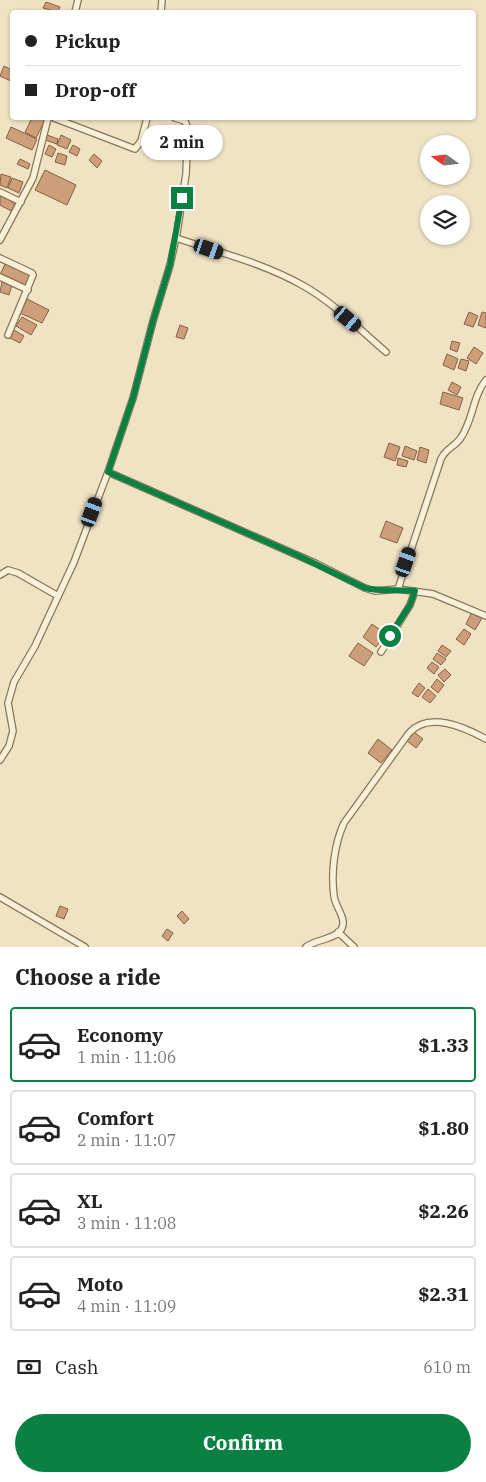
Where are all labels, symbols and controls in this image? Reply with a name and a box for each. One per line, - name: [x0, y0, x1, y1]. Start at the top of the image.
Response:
- text: Pickup: [55, 29, 120, 53]
- text: Drop-off: [55, 78, 136, 102]
- callout: 2 min: [141, 126, 223, 160]
- text: 2 min: [160, 132, 204, 152]
- north arrow: [420, 135, 470, 185]
- map controls: [420, 135, 470, 245]
- route end: [171, 187, 193, 209]
- button: layers: [420, 195, 470, 245]
- car: [192, 237, 225, 261]
- car: [331, 304, 364, 334]
- car: [79, 495, 104, 529]
- car: [394, 545, 417, 579]
- route start: [379, 625, 401, 647]
- text: Choose a ride: [15, 962, 161, 991]
- icon: car: [17, 1022, 62, 1067]
- text: Economy: [77, 1023, 163, 1047]
- text: $1.33: [418, 1033, 469, 1057]
- text: 1 min · 11:06: [77, 1047, 176, 1067]
- icon: car: [17, 1105, 62, 1150]
- text: Comfort: [77, 1106, 154, 1130]
- text: $1.80: [418, 1116, 469, 1140]
- text: 2 min · 11:07: [77, 1130, 176, 1150]
- icon: car: [17, 1188, 62, 1233]
- text: XL: [77, 1189, 103, 1213]
- text: $2.26: [418, 1199, 469, 1223]
- text: 3 min · 11:08: [77, 1213, 176, 1233]
- icon: car: [17, 1271, 62, 1316]
- text: Moto: [77, 1272, 123, 1296]
- text: $2.31: [418, 1282, 469, 1306]
- text: 4 min · 11:09: [77, 1296, 176, 1316]
- icon: cash: [15, 1353, 43, 1381]
- text: Cash: [55, 1355, 99, 1379]
- text: 610 m: [423, 1357, 471, 1377]
- button: Confirm: [15, 1414, 471, 1472]

